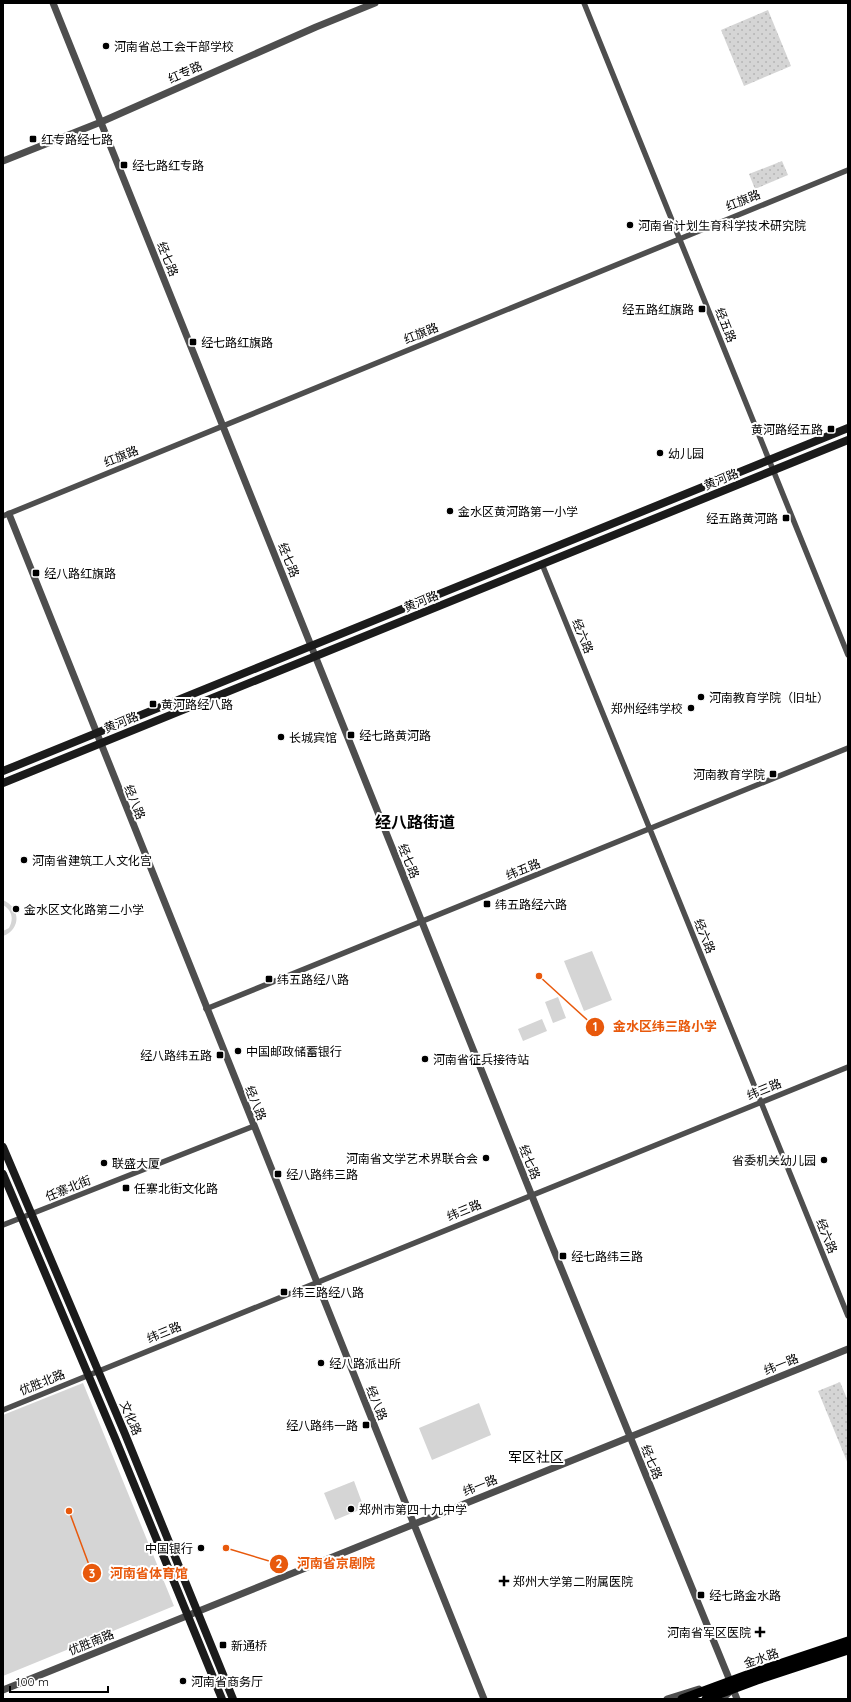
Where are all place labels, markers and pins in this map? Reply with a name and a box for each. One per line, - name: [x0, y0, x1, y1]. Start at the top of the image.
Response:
- place label: 河南省总工会干部学校: [114, 39, 234, 54]
- marker: 河南省总工会干部学校: [101, 41, 111, 51]
- place label: 红专路经七路: [41, 132, 113, 147]
- marker: 红专路经七路: [28, 134, 38, 144]
- place label: 经七路红专路: [132, 158, 204, 173]
- marker: 经七路红专路: [119, 160, 129, 170]
- place label: 河南省计划生育科学技术研究院: [638, 218, 806, 233]
- marker: 河南省计划生育科学技术研究院: [625, 220, 635, 230]
- place label: 经五路红旗路: [622, 302, 694, 317]
- marker: 经五路红旗路: [697, 304, 707, 314]
- place label: 经七路红旗路: [201, 335, 273, 350]
- marker: 经七路红旗路: [188, 337, 198, 347]
- place label: 黄河路经五路: [751, 422, 823, 437]
- marker: 黄河路经五路: [826, 424, 836, 434]
- place label: 幼儿园: [668, 446, 704, 461]
- marker: 幼儿园: [655, 448, 665, 458]
- place label: 金水区黄河路第一小学: [458, 504, 578, 519]
- marker: 金水区黄河路第一小学: [445, 506, 455, 516]
- place label: 经五路黄河路: [706, 511, 778, 526]
- marker: 经五路黄河路: [781, 513, 791, 523]
- place label: 经八路红旗路: [44, 566, 116, 581]
- marker: 经八路红旗路: [31, 568, 41, 578]
- place label: 河南教育学院（旧址）: [709, 690, 829, 705]
- marker: 河南教育学院（旧址）: [696, 692, 706, 702]
- place label: 黄河路经八路: [161, 697, 233, 712]
- marker: 黄河路经八路: [148, 699, 158, 709]
- place label: 郑州经纬学校: [611, 701, 683, 716]
- marker: 郑州经纬学校: [686, 703, 696, 713]
- place label: 经七路黄河路: [359, 728, 431, 743]
- place label: 长城宾馆: [289, 730, 337, 745]
- marker: 经七路黄河路: [346, 730, 356, 740]
- marker: 长城宾馆: [276, 732, 286, 742]
- place label: 河南教育学院: [693, 767, 765, 782]
- marker: 河南教育学院: [768, 769, 778, 779]
- place label: 河南省建筑工人文化宫: [32, 853, 152, 868]
- marker: 河南省建筑工人文化宫: [19, 855, 29, 865]
- place label: 纬五路经六路: [495, 897, 567, 912]
- marker: 纬五路经六路: [482, 899, 492, 909]
- place label: 金水区文化路第二小学: [24, 902, 144, 917]
- marker: 金水区文化路第二小学: [11, 904, 21, 914]
- place label: 纬五路经八路: [277, 972, 349, 987]
- marker: 纬五路经八路: [264, 974, 274, 984]
- callout: 金水区纬三路小学: [585, 1014, 725, 1039]
- place label: 中国邮政储蓄银行: [246, 1044, 342, 1059]
- marker: 中国邮政储蓄银行: [233, 1046, 243, 1056]
- place label: 经八路纬五路: [140, 1048, 212, 1063]
- marker: 经八路纬五路: [215, 1050, 225, 1060]
- place label: 河南省征兵接待站: [433, 1052, 529, 1067]
- marker: 河南省征兵接待站: [420, 1054, 430, 1064]
- place label: 河南省文学艺术界联合会: [346, 1151, 478, 1166]
- marker: 河南省文学艺术界联合会: [481, 1153, 491, 1163]
- place label: 省委机关幼儿园: [732, 1153, 816, 1168]
- marker: 省委机关幼儿园: [819, 1155, 829, 1165]
- place label: 联盛大厦: [112, 1156, 160, 1171]
- marker: 联盛大厦: [99, 1158, 109, 1168]
- place label: 经八路纬三路: [286, 1167, 358, 1182]
- marker: 经八路纬三路: [273, 1169, 283, 1179]
- place label: 任寨北街文化路: [134, 1181, 218, 1196]
- marker: 任寨北街文化路: [121, 1183, 131, 1193]
- place label: 经七路纬三路: [571, 1249, 643, 1264]
- marker: 经七路纬三路: [558, 1251, 568, 1261]
- place label: 纬三路经八路: [292, 1285, 364, 1300]
- marker: 纬三路经八路: [279, 1287, 289, 1297]
- place label: 经八路派出所: [329, 1356, 401, 1371]
- marker: 经八路派出所: [316, 1358, 326, 1368]
- place label: 经八路纬一路: [286, 1418, 358, 1433]
- marker: 经八路纬一路: [361, 1420, 371, 1430]
- place label: 郑州市第四十九中学: [359, 1502, 467, 1517]
- marker: 郑州市第四十九中学: [346, 1504, 356, 1514]
- place label: 中国银行: [145, 1541, 193, 1556]
- marker: 中国银行: [196, 1543, 206, 1553]
- callout: 河南省京剧院: [269, 1551, 383, 1576]
- callout: 河南省体育馆: [82, 1561, 196, 1586]
- place label: 郑州大学第二附属医院: [513, 1574, 633, 1589]
- marker: 郑州大学第二附属医院: [498, 1575, 510, 1587]
- place label: 经七路金水路: [709, 1588, 781, 1603]
- marker: 经七路金水路: [696, 1590, 706, 1600]
- place label: 河南省军区医院: [667, 1625, 751, 1640]
- marker: 河南省军区医院: [754, 1626, 766, 1638]
- place label: 新通桥: [231, 1638, 267, 1653]
- marker: 新通桥: [218, 1640, 228, 1650]
- place label: 河南省商务厅: [191, 1674, 263, 1689]
- marker: 河南省商务厅: [178, 1676, 188, 1686]

